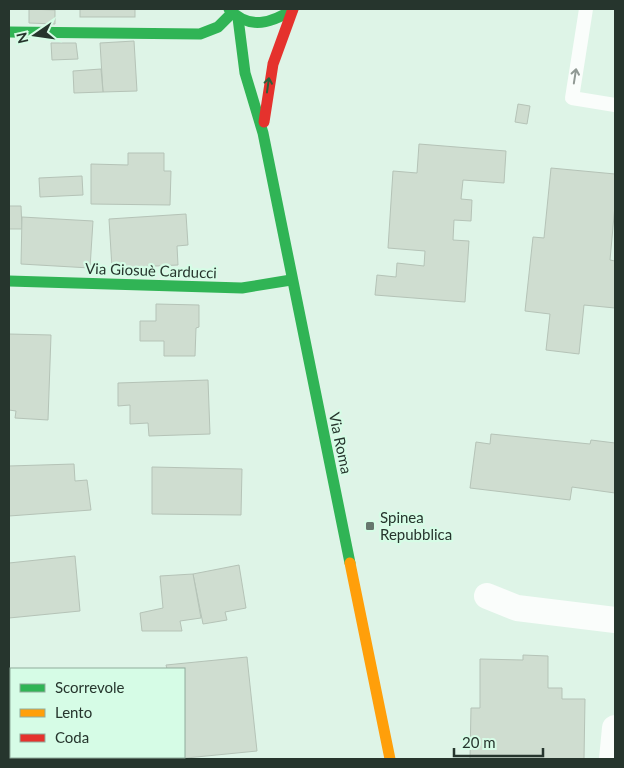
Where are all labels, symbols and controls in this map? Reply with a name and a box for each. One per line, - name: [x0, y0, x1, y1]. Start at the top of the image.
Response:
- north arrow: [10, 10, 60, 60]
- text: N: [12, 31, 31, 45]
- one-way arrow: [570, 68, 580, 84]
- one-way arrow: [263, 77, 273, 93]
- street label: Via Giosuè Carducci: [85, 259, 217, 281]
- street label: Via Roma: [326, 411, 356, 475]
- place label: Spinea Repubblica: [380, 508, 452, 543]
- marker: Spinea Repubblica: [364, 520, 376, 532]
- legend: [10, 668, 185, 758]
- text: Scorrevole: [55, 678, 125, 696]
- text: Lento: [55, 703, 92, 721]
- scale bar: [454, 726, 543, 758]
- text: Coda: [55, 728, 89, 746]
- text: 20 m: [462, 733, 496, 751]

